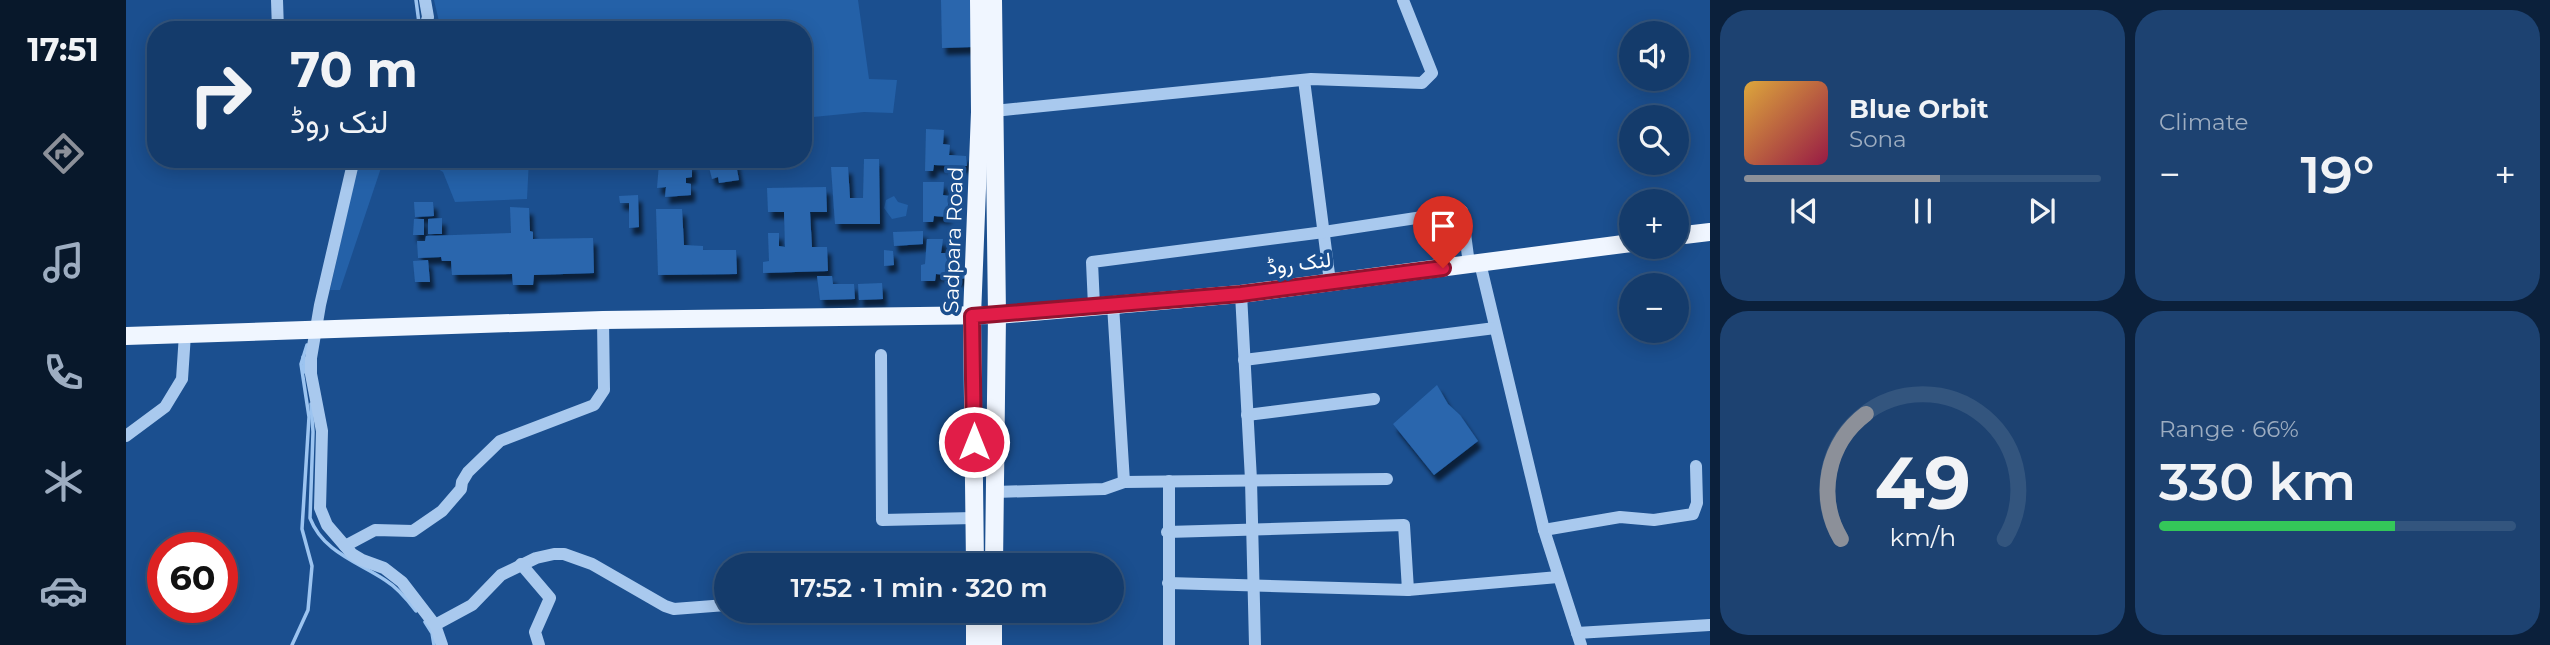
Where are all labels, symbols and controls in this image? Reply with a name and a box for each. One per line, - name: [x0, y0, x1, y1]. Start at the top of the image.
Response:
- map controls: [1619, 21, 1689, 343]
- button: sound: [1619, 21, 1689, 91]
- text: 17:51: [27, 30, 99, 69]
- text: 70 m: [290, 40, 418, 99]
- icon: right: [175, 49, 266, 140]
- text: Blue Orbit: [1849, 93, 1988, 125]
- text: لنک روڈ: [290, 102, 389, 141]
- button: search: [1619, 105, 1689, 175]
- text: Climate: [2159, 108, 2248, 136]
- text: Sona: [1849, 125, 1907, 153]
- icon: directions: [39, 129, 88, 178]
- text: 19°: [2300, 143, 2375, 206]
- text: −: [2159, 151, 2181, 198]
- text: +: [2494, 151, 2516, 198]
- street label: Sadpara Road: [938, 166, 968, 314]
- button: +: [1619, 189, 1689, 259]
- icon: previous: [1785, 192, 1823, 230]
- icon: pause: [1904, 192, 1942, 230]
- icon: next: [2023, 192, 2061, 230]
- pin: [1413, 196, 1473, 268]
- icon: arrive: [1424, 207, 1462, 245]
- icon: music: [39, 238, 88, 287]
- street label: لنک روڈ: [1265, 247, 1333, 280]
- button: −: [1619, 273, 1689, 343]
- icon: phone: [39, 348, 88, 397]
- position arrow: [937, 405, 1011, 479]
- text: Range · 66%: [2159, 415, 2299, 443]
- text: 49: [1874, 439, 1971, 527]
- text: 330 km: [2159, 450, 2356, 513]
- icon: climate: [39, 457, 88, 506]
- text: km/h: [1889, 522, 1956, 552]
- speed limit sign: 60: [147, 532, 238, 623]
- icon: car: [39, 566, 88, 615]
- text: 17:52 · 1 min · 320 m: [790, 572, 1048, 604]

